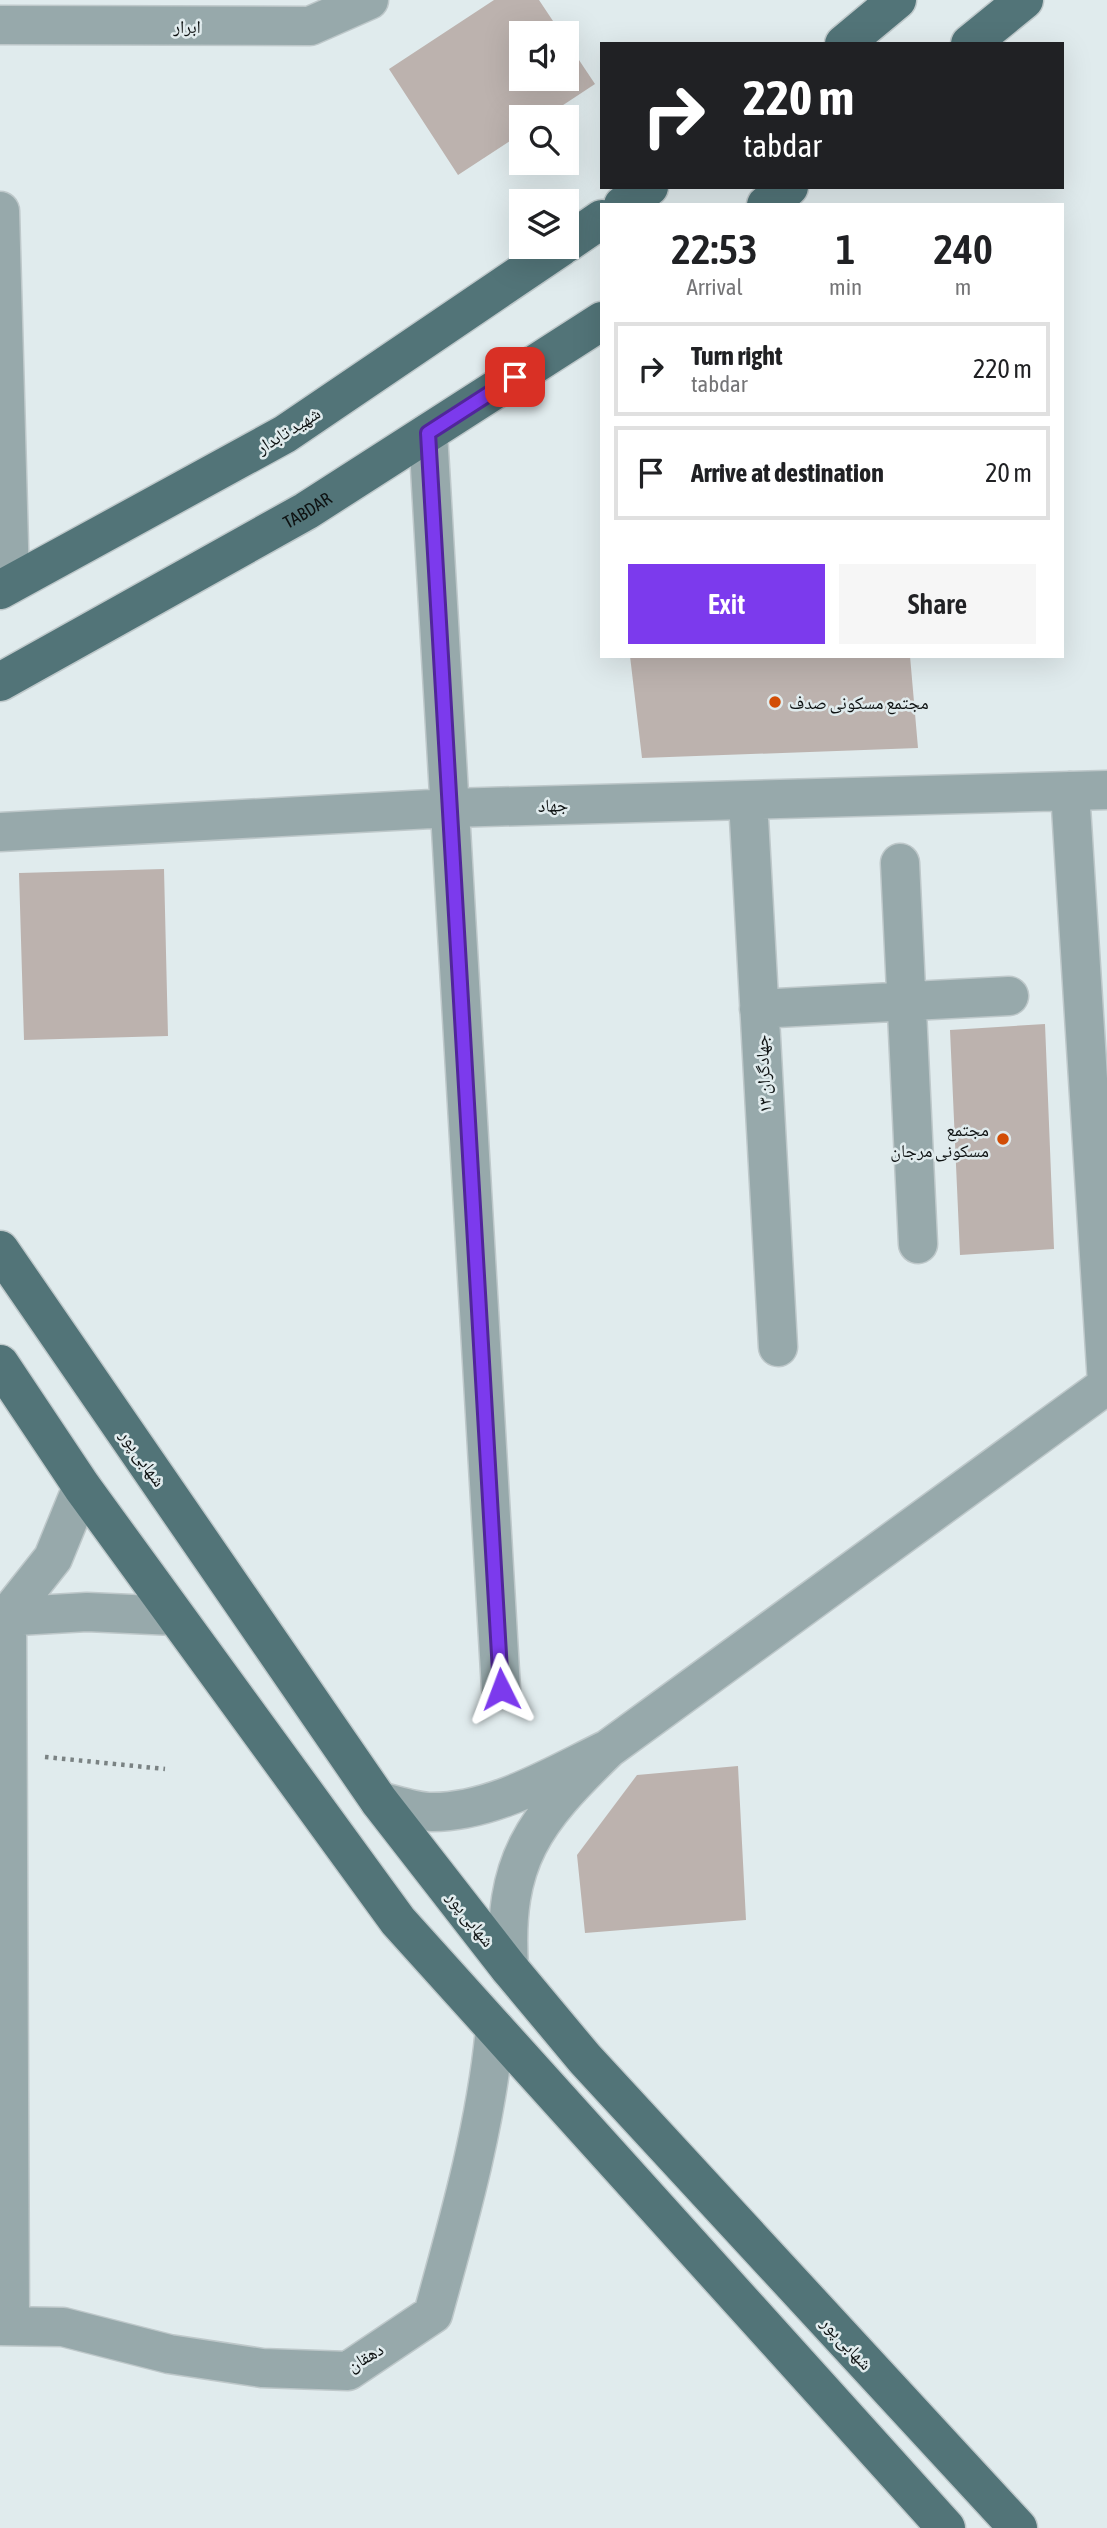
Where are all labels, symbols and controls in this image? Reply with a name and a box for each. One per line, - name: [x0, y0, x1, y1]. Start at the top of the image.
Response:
- street label: ابرار: [172, 16, 201, 37]
- map controls: [509, 21, 579, 259]
- button: sound: [509, 21, 579, 91]
- text: 220 m: [743, 69, 854, 125]
- icon: right: [628, 70, 719, 161]
- button: search: [509, 105, 579, 175]
- text: tabdar: [743, 127, 822, 164]
- button: layers: [509, 189, 579, 259]
- text: 22:53: [671, 225, 758, 273]
- text: 1: [836, 225, 855, 273]
- text: 240: [933, 225, 993, 273]
- text: Arrival: [686, 274, 743, 300]
- text: min: [829, 274, 862, 300]
- text: m: [955, 274, 971, 300]
- text: Turn right: [691, 341, 782, 371]
- pin: [485, 347, 545, 407]
- icon: right: [632, 350, 670, 388]
- text: 220 m: [973, 354, 1032, 384]
- icon: arrive: [496, 358, 534, 396]
- text: tabdar: [691, 371, 748, 397]
- street label: شهید تابدار: [251, 402, 324, 459]
- icon: arrive: [632, 454, 670, 492]
- text: Arrive at destination: [691, 458, 884, 488]
- text: 20 m: [985, 458, 1032, 488]
- street label: TABDAR: [279, 487, 335, 532]
- button: Exit: [628, 564, 825, 644]
- button: Share: [839, 564, 1036, 644]
- place label: مجتمع مسکونی صدف: [789, 692, 929, 715]
- marker: مجتمع مسکونی صدف: [767, 694, 783, 710]
- street label: جهاد: [537, 794, 569, 816]
- street label: جهادگران ۱۳: [750, 1034, 777, 1114]
- place label: مجتمع مسکونی مرجان: [890, 1119, 989, 1162]
- marker: مجتمع مسکونی مرجان: [995, 1131, 1011, 1147]
- street label: شهابی پور: [114, 1425, 170, 1491]
- position arrow: [464, 1652, 538, 1726]
- street label: شهابی پور: [441, 1886, 499, 1952]
- street label: شهابی پور: [816, 2311, 877, 2375]
- street label: دهقان: [343, 2338, 387, 2377]

